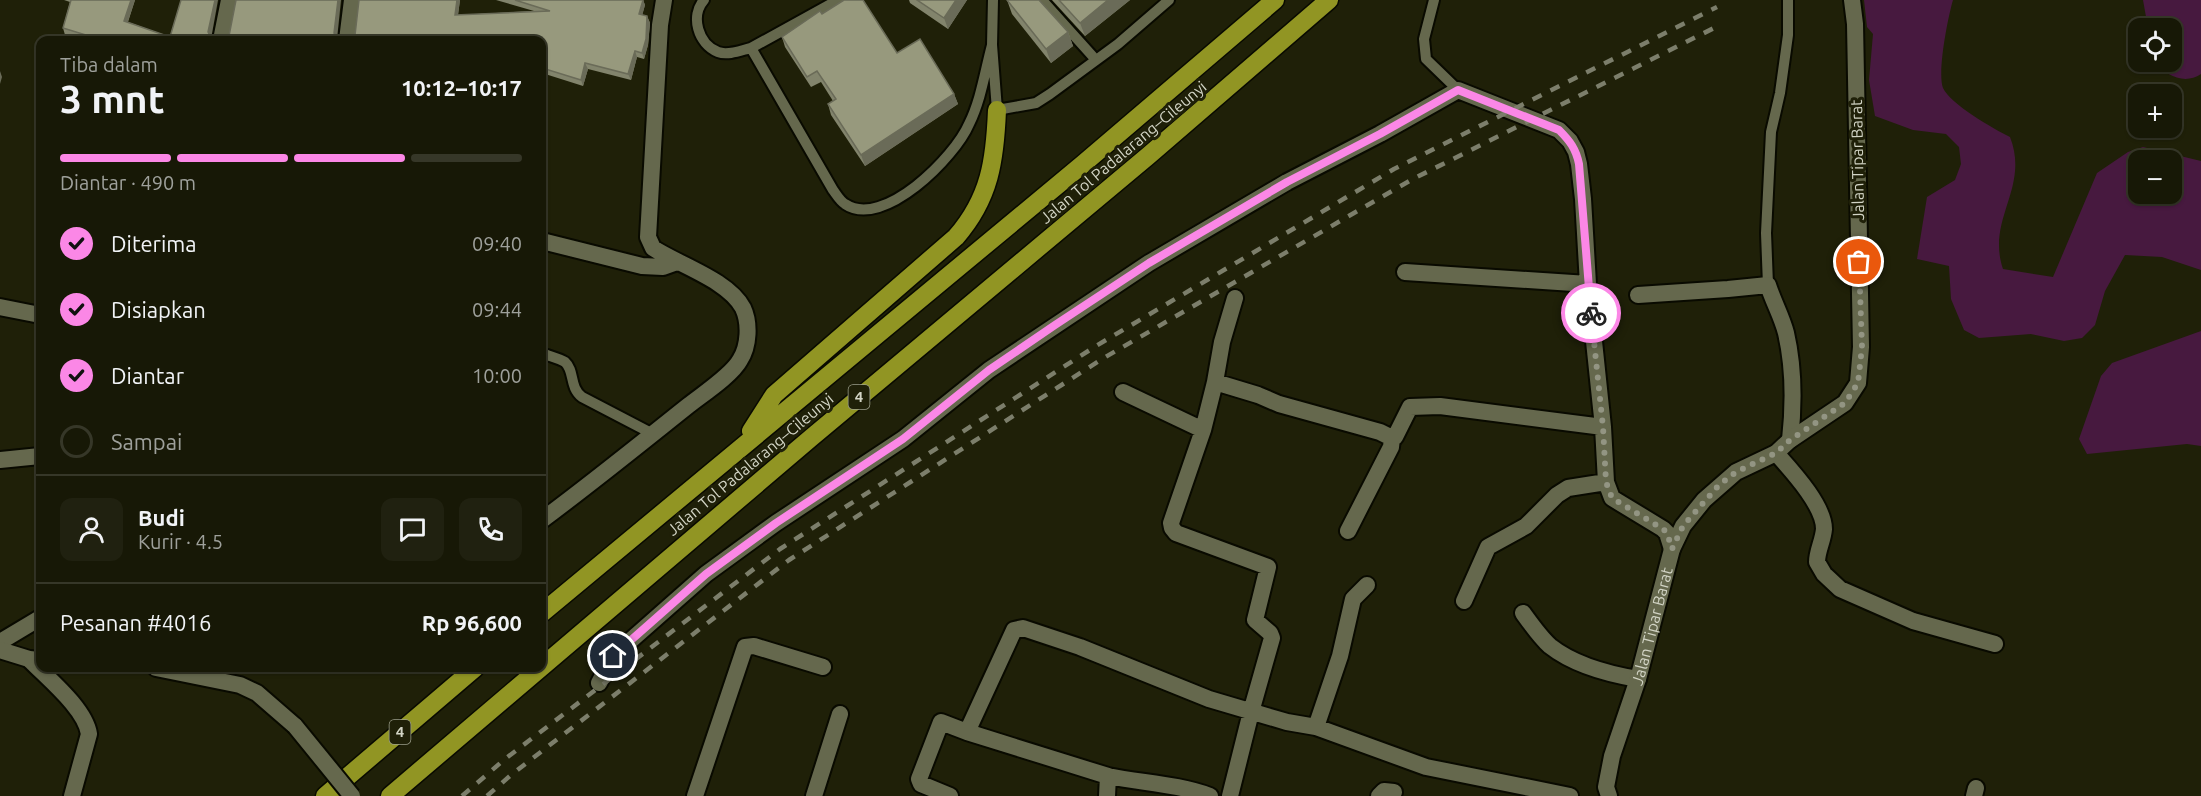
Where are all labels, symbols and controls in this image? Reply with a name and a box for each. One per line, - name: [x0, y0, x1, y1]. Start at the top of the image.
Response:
- map controls: [2128, 18, 2182, 204]
- button: locate: [2128, 18, 2182, 72]
- text: Tiba dalam: [60, 53, 158, 76]
- text: 10:12–10:17: [401, 75, 522, 100]
- text: 3 mnt: [60, 77, 164, 120]
- street label: Jalan Tol Padalarang–Cileunyi: [1036, 77, 1210, 227]
- button: +: [2128, 84, 2182, 138]
- street label: Jalan Tipar Barat: [1847, 99, 1867, 221]
- button: −: [2128, 150, 2182, 204]
- text: Diantar · 490 m: [60, 171, 196, 194]
- icon: check: [60, 227, 93, 260]
- text: Diterima: [111, 231, 197, 256]
- text: 09:40: [472, 232, 522, 255]
- pin: [1833, 236, 1884, 287]
- icon: bag: [1842, 245, 1875, 278]
- courier: [1561, 283, 1621, 343]
- icon: check: [60, 293, 93, 326]
- text: Disiapkan: [111, 297, 206, 322]
- icon: bike: [1575, 297, 1608, 330]
- text: 09:44: [472, 298, 522, 321]
- icon: check: [60, 359, 93, 392]
- text: Diantar: [111, 363, 184, 388]
- text: 10:00: [472, 364, 522, 387]
- road number: 4: [848, 385, 870, 409]
- street label: Jalan Tol Padalarang–Cileunyi: [663, 389, 837, 539]
- text: Sampai: [111, 429, 182, 454]
- button: person: [60, 498, 123, 561]
- button: chat: [381, 498, 444, 561]
- button: phone: [459, 498, 522, 561]
- text: Budi: [138, 505, 185, 530]
- text: Kurir · 4.5: [138, 530, 223, 553]
- street label: Jalan Tipar Barat: [1628, 565, 1676, 687]
- text: Pesanan #4016: [60, 610, 211, 635]
- text: Rp 96,600: [422, 610, 522, 635]
- pin: [587, 630, 638, 681]
- icon: home: [596, 639, 629, 672]
- road number: 4: [390, 720, 410, 744]

